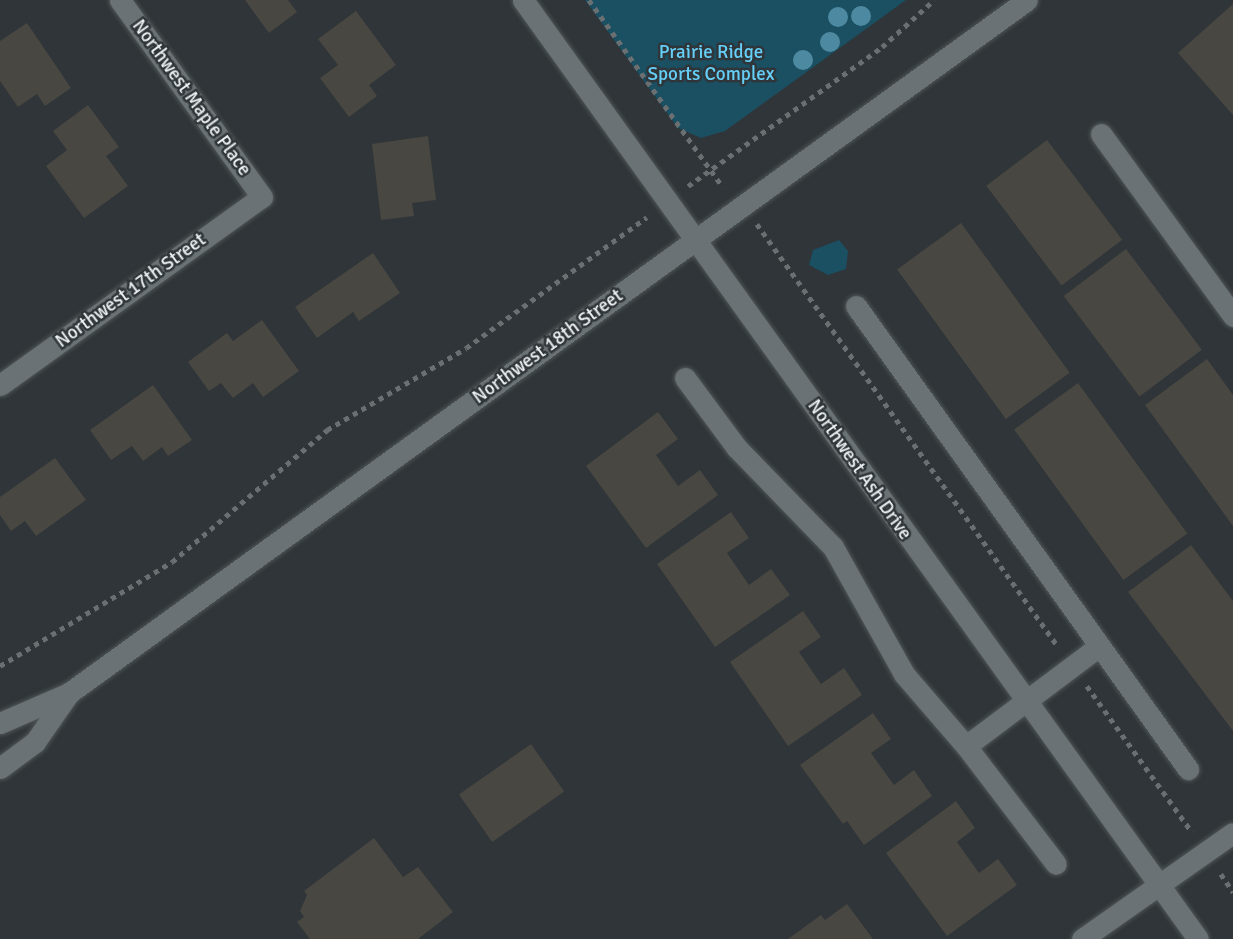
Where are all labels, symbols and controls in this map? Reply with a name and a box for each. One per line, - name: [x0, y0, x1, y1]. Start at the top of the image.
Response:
- street label: Northwest Maple Place: [127, 15, 255, 181]
- park label: Prairie Ridge Sports Complex: [647, 42, 775, 86]
- street label: Northwest 17th Street: [51, 229, 211, 353]
- street label: Northwest 18th Street: [468, 285, 628, 409]
- street label: Northwest Ash Drive: [802, 395, 916, 545]

